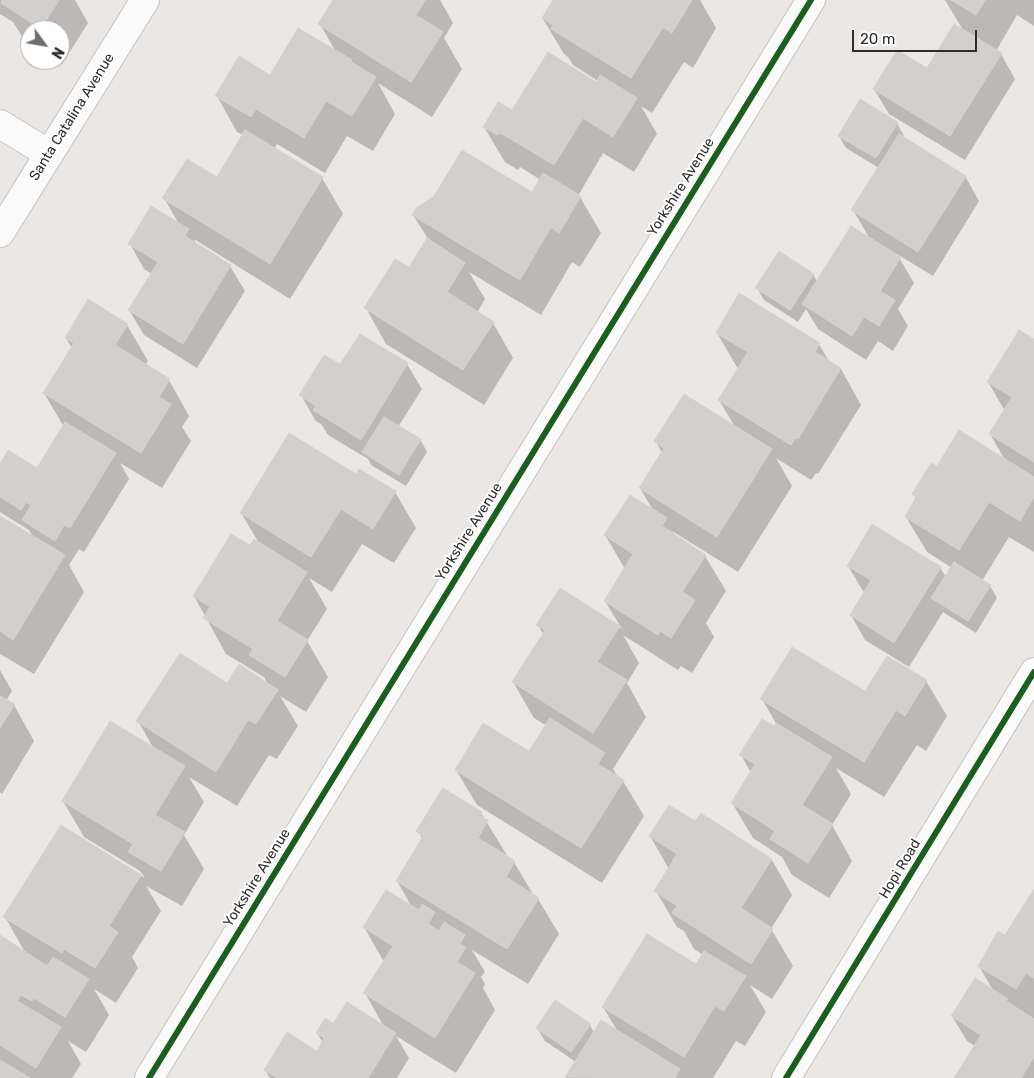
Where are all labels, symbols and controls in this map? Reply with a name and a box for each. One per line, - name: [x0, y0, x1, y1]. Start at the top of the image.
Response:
- north arrow: [20, 20, 70, 70]
- scale bar: [854, 20, 979, 52]
- text: 20 m: [860, 30, 895, 48]
- text: N: [47, 44, 67, 61]
- street label: Santa Catalina Avenue: [26, 50, 118, 184]
- street label: Yorkshire Avenue: [644, 135, 718, 239]
- street label: Yorkshire Avenue: [432, 480, 506, 584]
- street label: Yorkshire Avenue: [220, 826, 294, 930]
- street label: Hopi Road: [876, 836, 924, 902]

